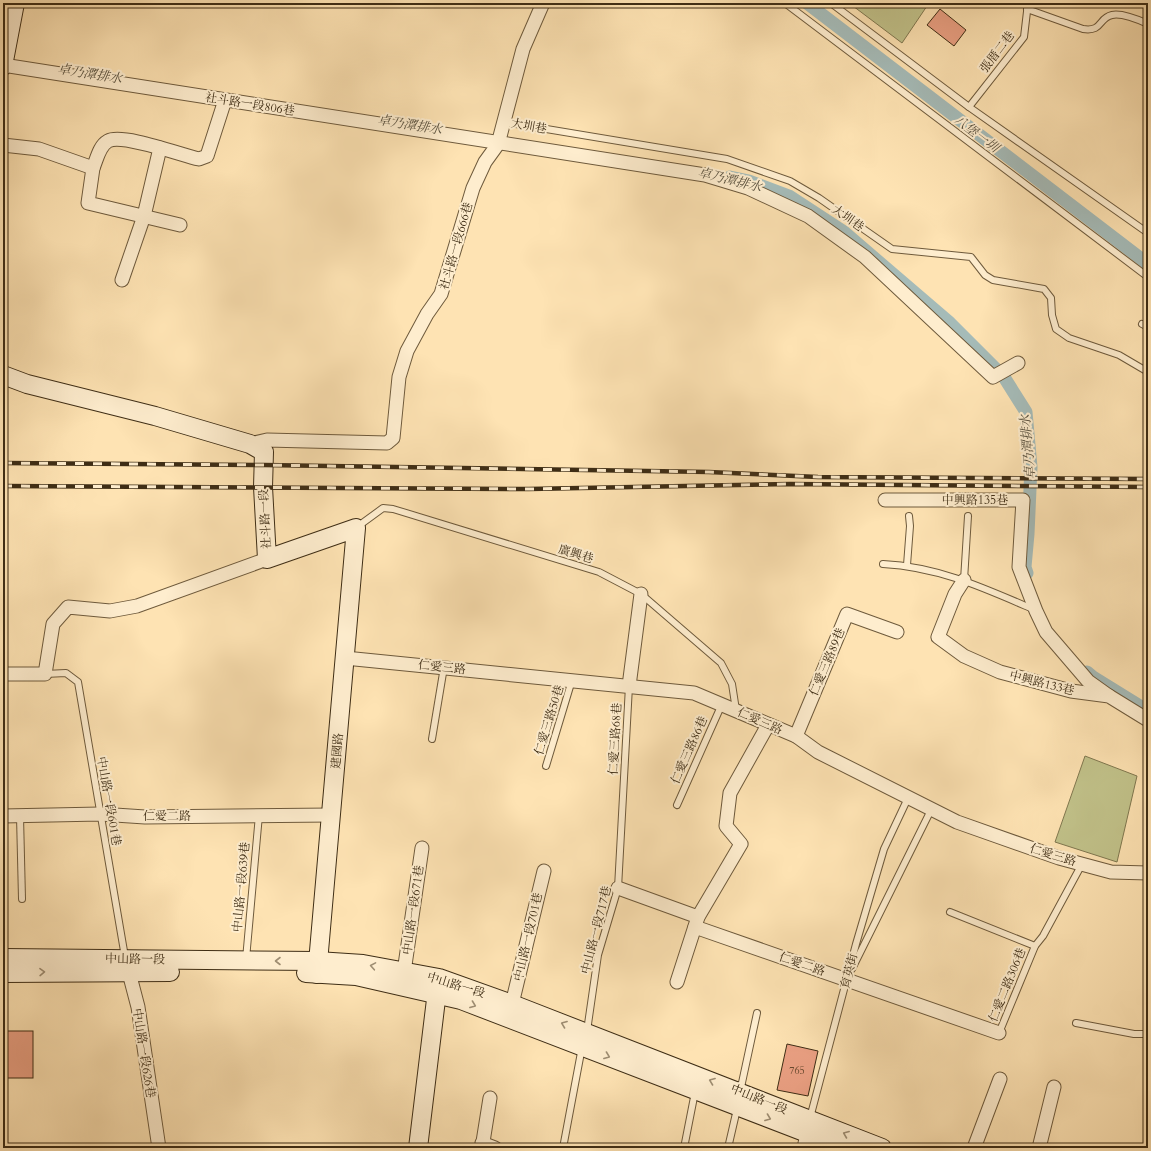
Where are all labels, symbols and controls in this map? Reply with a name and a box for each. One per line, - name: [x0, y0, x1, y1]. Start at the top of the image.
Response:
- street label: 張厝二巷: [976, 28, 1018, 76]
- water label: 卓乃潭排水: [56, 60, 125, 88]
- street label: 社斗路一段806巷: [204, 89, 296, 119]
- water label: 卓乃潭排水: [376, 111, 445, 139]
- water label: 八堡一圳: [950, 111, 1004, 158]
- street label: 大圳巷: [510, 115, 548, 137]
- water label: 卓乃潭排水: [696, 163, 765, 197]
- street label: 社斗路一段666巷: [436, 200, 476, 292]
- street label: 大圳巷: [829, 201, 867, 235]
- water label: 卓乃潭排水: [1016, 412, 1040, 480]
- street label: 社斗路一段: [255, 489, 275, 549]
- street label: 中興路135巷: [942, 492, 1008, 508]
- street label: 廣興巷: [556, 541, 596, 567]
- street label: 仁愛三路89巷: [806, 626, 848, 698]
- street label: 仁愛三路: [417, 657, 467, 677]
- street label: 中興路133巷: [1008, 667, 1076, 699]
- street label: 仁愛三路50巷: [531, 683, 567, 757]
- street label: 仁愛三路68巷: [605, 702, 625, 776]
- street label: 仁愛三路: [735, 704, 785, 738]
- street label: 仁愛三路86巷: [667, 714, 711, 786]
- street label: 建國路: [327, 732, 347, 770]
- street label: 中山路一段601巷: [93, 755, 125, 847]
- street label: 仁愛二路: [143, 808, 191, 824]
- street label: 仁愛三路: [1028, 840, 1078, 870]
- street label: 中山路一段639巷: [229, 841, 253, 933]
- street label: 中山路一段671巷: [399, 864, 427, 956]
- street label: 中山路一段717巷: [577, 884, 615, 976]
- street label: 中山路一段701巷: [510, 891, 546, 983]
- street label: 仁愛二路306巷: [985, 946, 1029, 1024]
- street label: 仁愛二路: [777, 949, 827, 979]
- street label: 中山路一段: [105, 950, 165, 968]
- street label: 育英街: [837, 951, 861, 990]
- one-way arrow: [275, 957, 281, 965]
- one-way arrow: [370, 962, 376, 971]
- one-way arrow: [39, 968, 45, 976]
- street label: 中山路一段: [425, 969, 487, 1001]
- one-way arrow: [469, 1000, 476, 1008]
- street label: 中山路一段626巷: [129, 1007, 159, 1099]
- one-way arrow: [561, 1020, 568, 1028]
- one-way arrow: [604, 1052, 611, 1060]
- house number: 765: [789, 1064, 805, 1078]
- one-way arrow: [708, 1077, 715, 1085]
- street label: 中山路一段: [728, 1080, 790, 1118]
- one-way arrow: [763, 1113, 771, 1121]
- one-way arrow: [842, 1130, 849, 1138]

